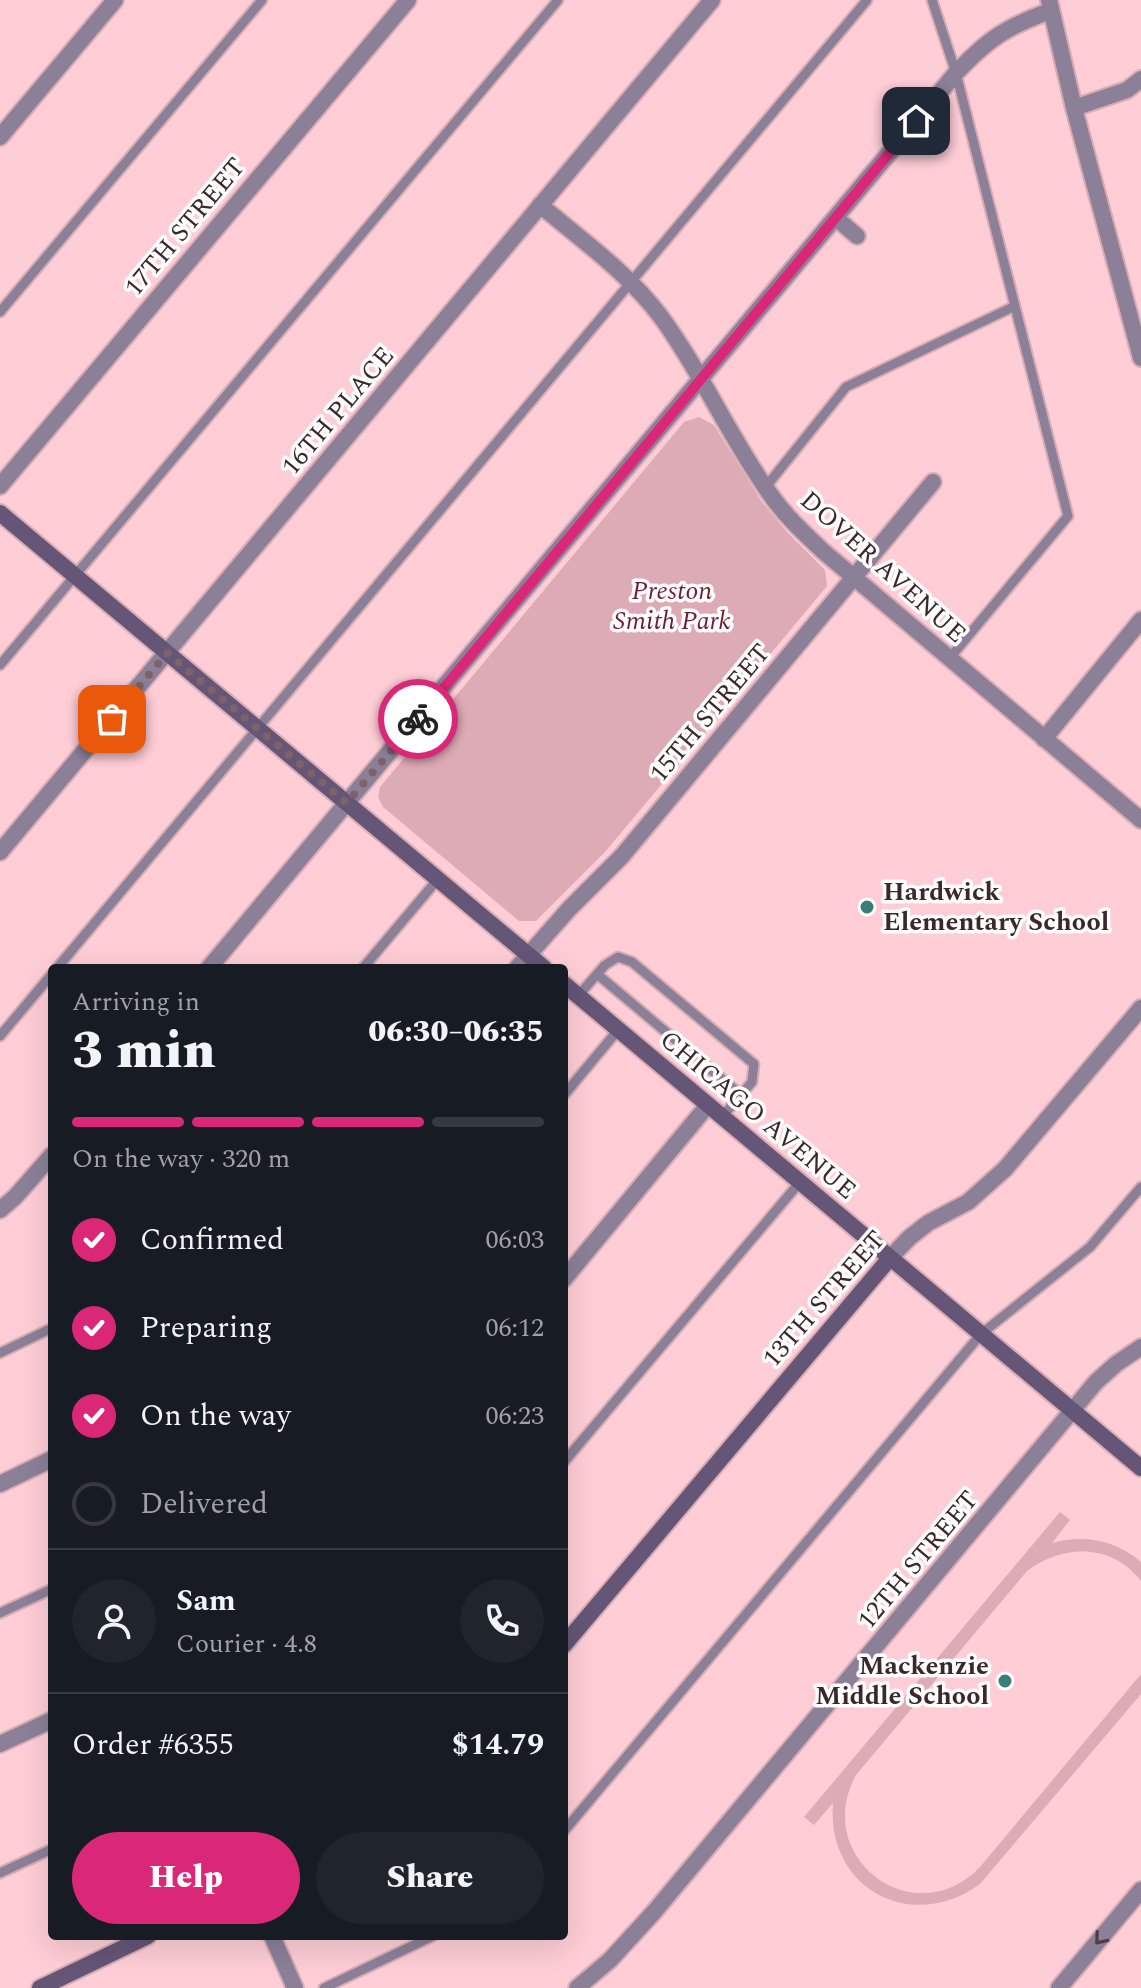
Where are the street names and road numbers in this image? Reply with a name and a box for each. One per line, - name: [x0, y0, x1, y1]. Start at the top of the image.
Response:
- street label: 17TH STREET: [115, 149, 255, 305]
- street label: 16TH PLACE: [272, 338, 404, 484]
- street label: DOVER AVENUE: [791, 481, 975, 653]
- street label: 15TH STREET: [640, 635, 780, 791]
- street label: CHICAGO AVENUE: [651, 1020, 865, 1210]
- street label: 13TH STREET: [753, 1221, 895, 1377]
- street label: 12TH STREET: [848, 1482, 988, 1638]

